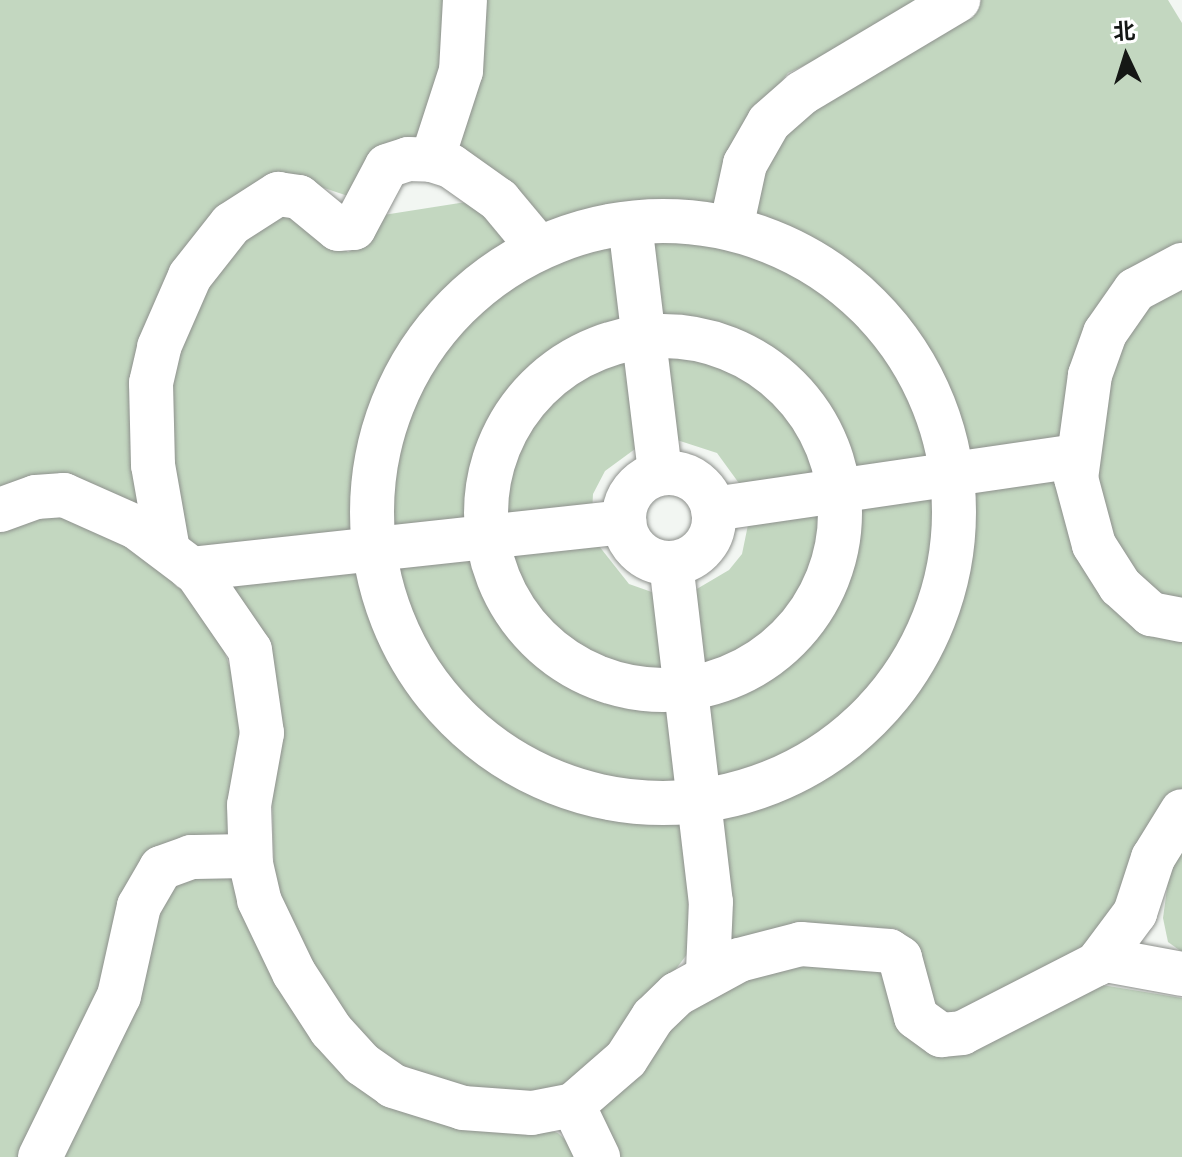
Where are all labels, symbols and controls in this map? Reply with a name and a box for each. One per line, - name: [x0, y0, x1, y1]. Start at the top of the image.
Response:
- north arrow: [1086, 16, 1166, 96]
- text: 北: [1112, 17, 1136, 46]

